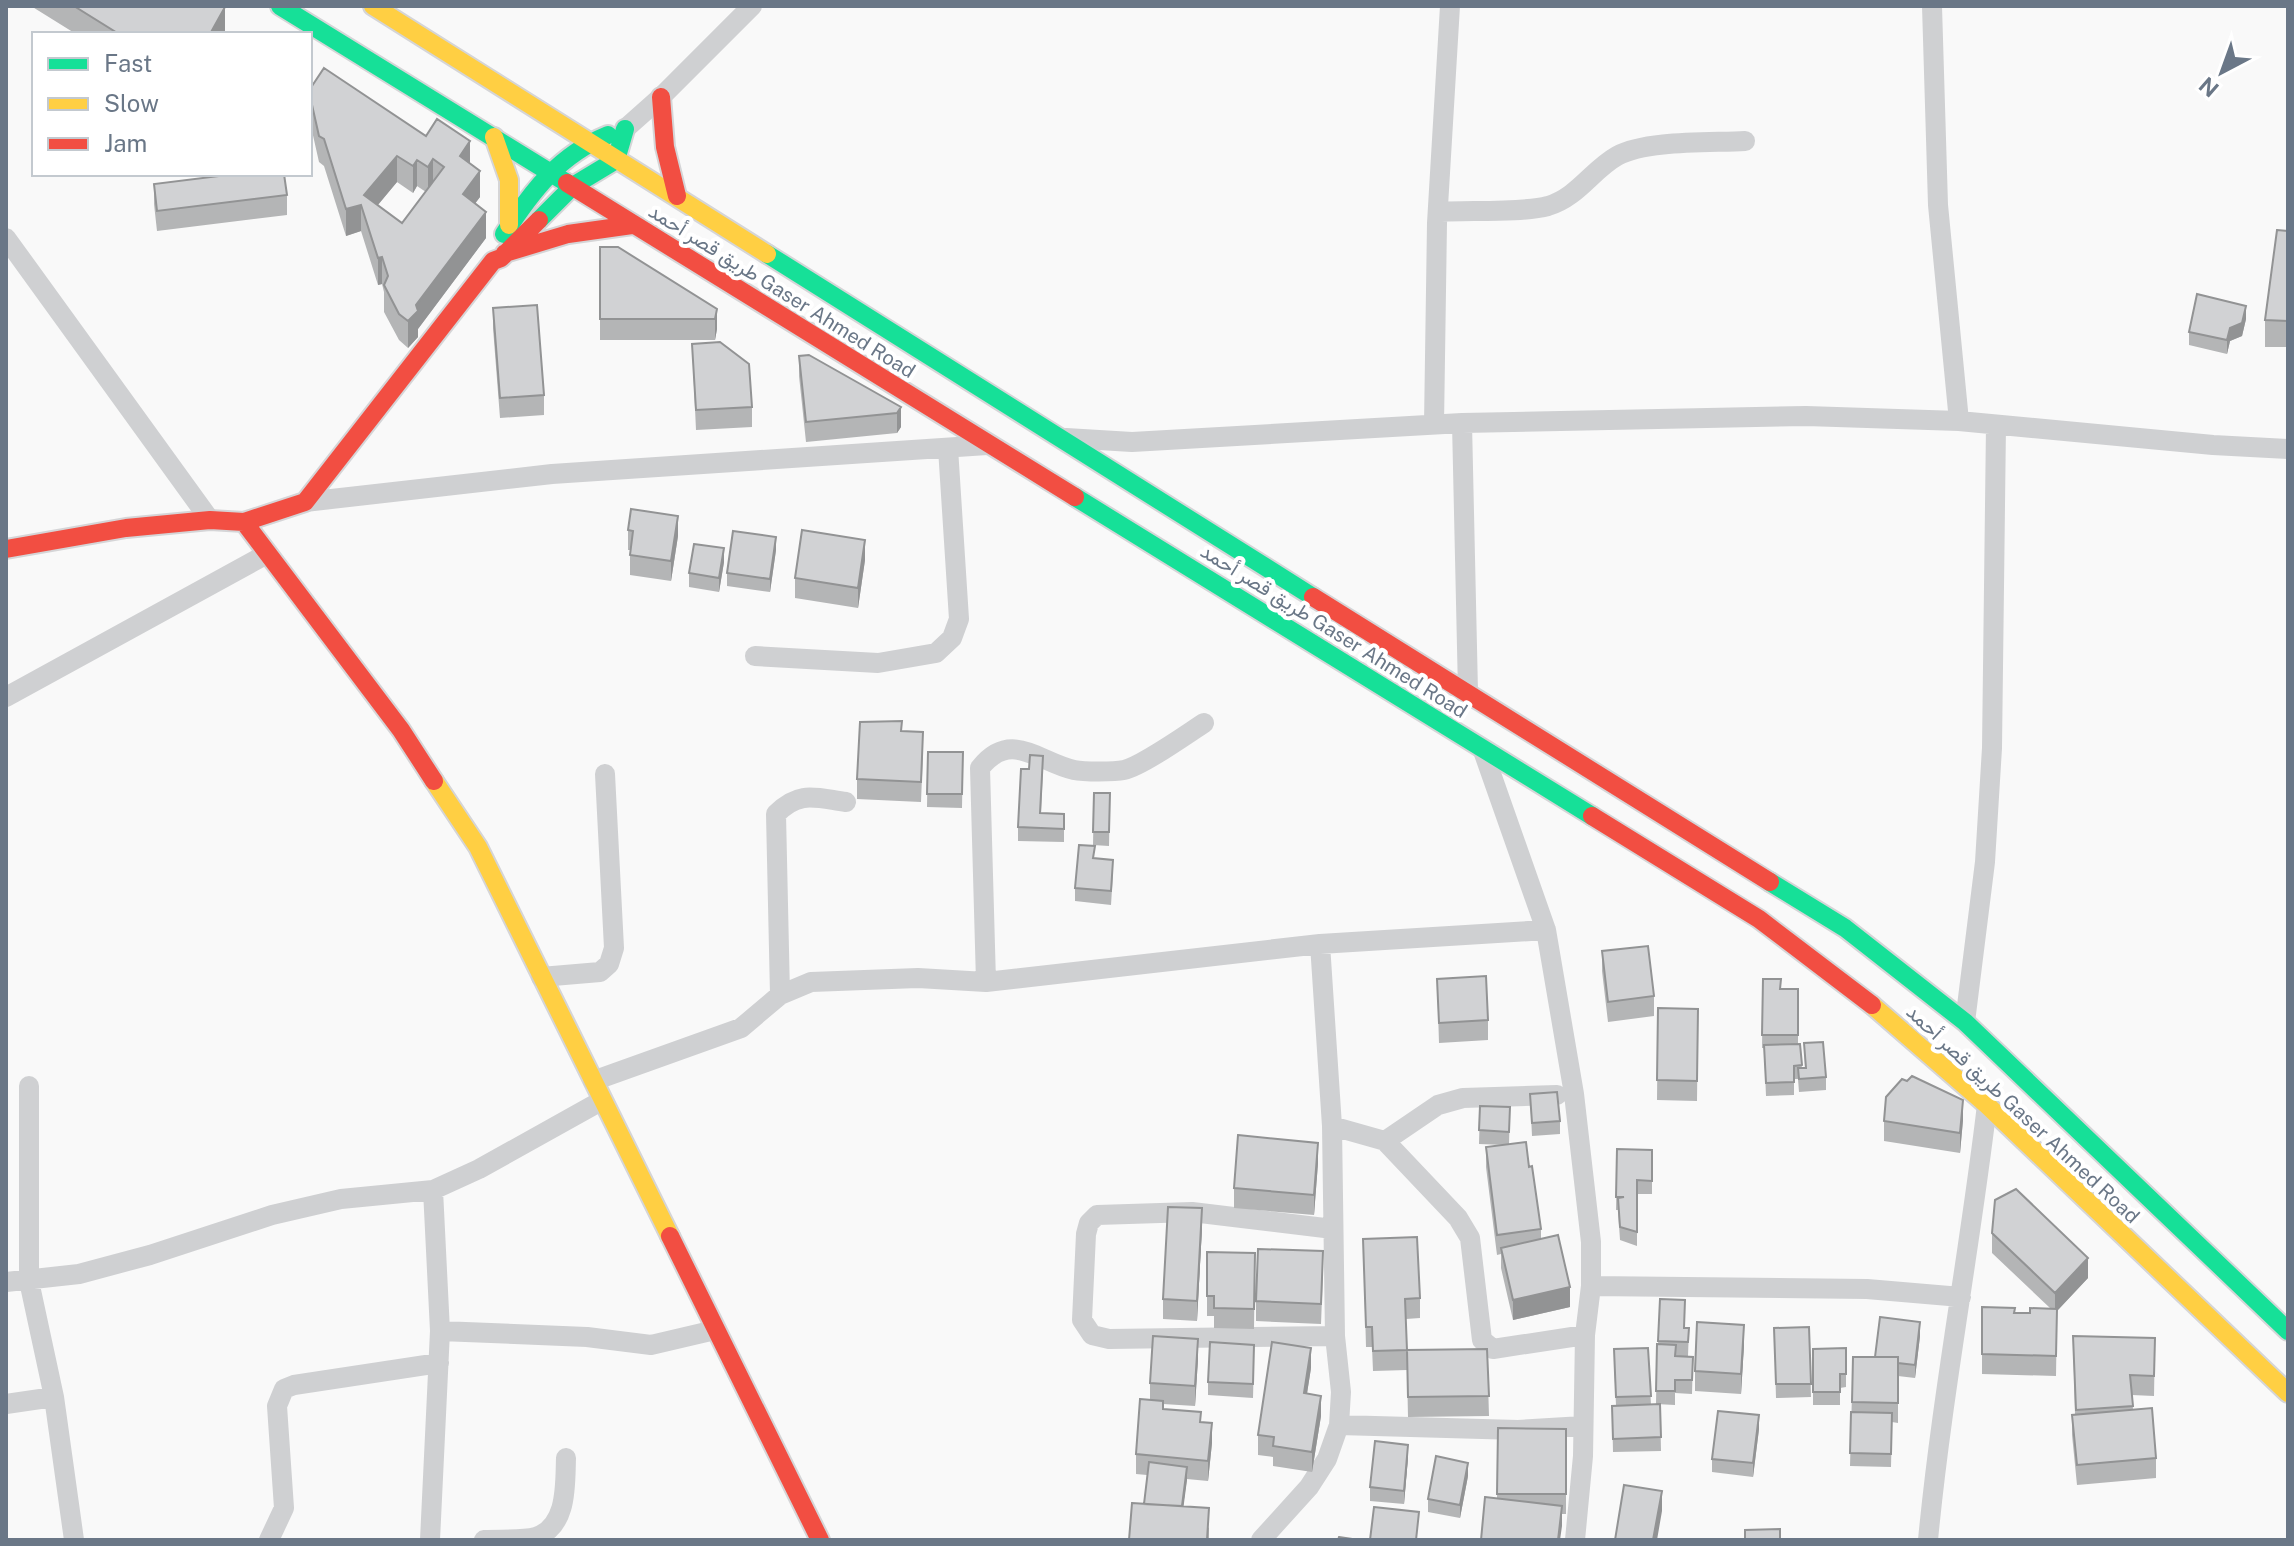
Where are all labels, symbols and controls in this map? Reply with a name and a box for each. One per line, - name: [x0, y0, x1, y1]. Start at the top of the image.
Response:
- legend: [32, 32, 312, 176]
- north arrow: [2182, 32, 2262, 112]
- text: Fast: [104, 49, 152, 77]
- text: N: [2194, 72, 2224, 103]
- text: Slow: [104, 89, 159, 117]
- text: Jam: [104, 129, 147, 157]
- street label: طريق قصر أحمد Gaser Ahmed Road: [644, 199, 920, 384]
- street label: طريق قصر أحمد Gaser Ahmed Road: [1196, 539, 1472, 724]
- street label: طريق قصر أحمد Gaser Ahmed Road: [1901, 1000, 2144, 1229]

